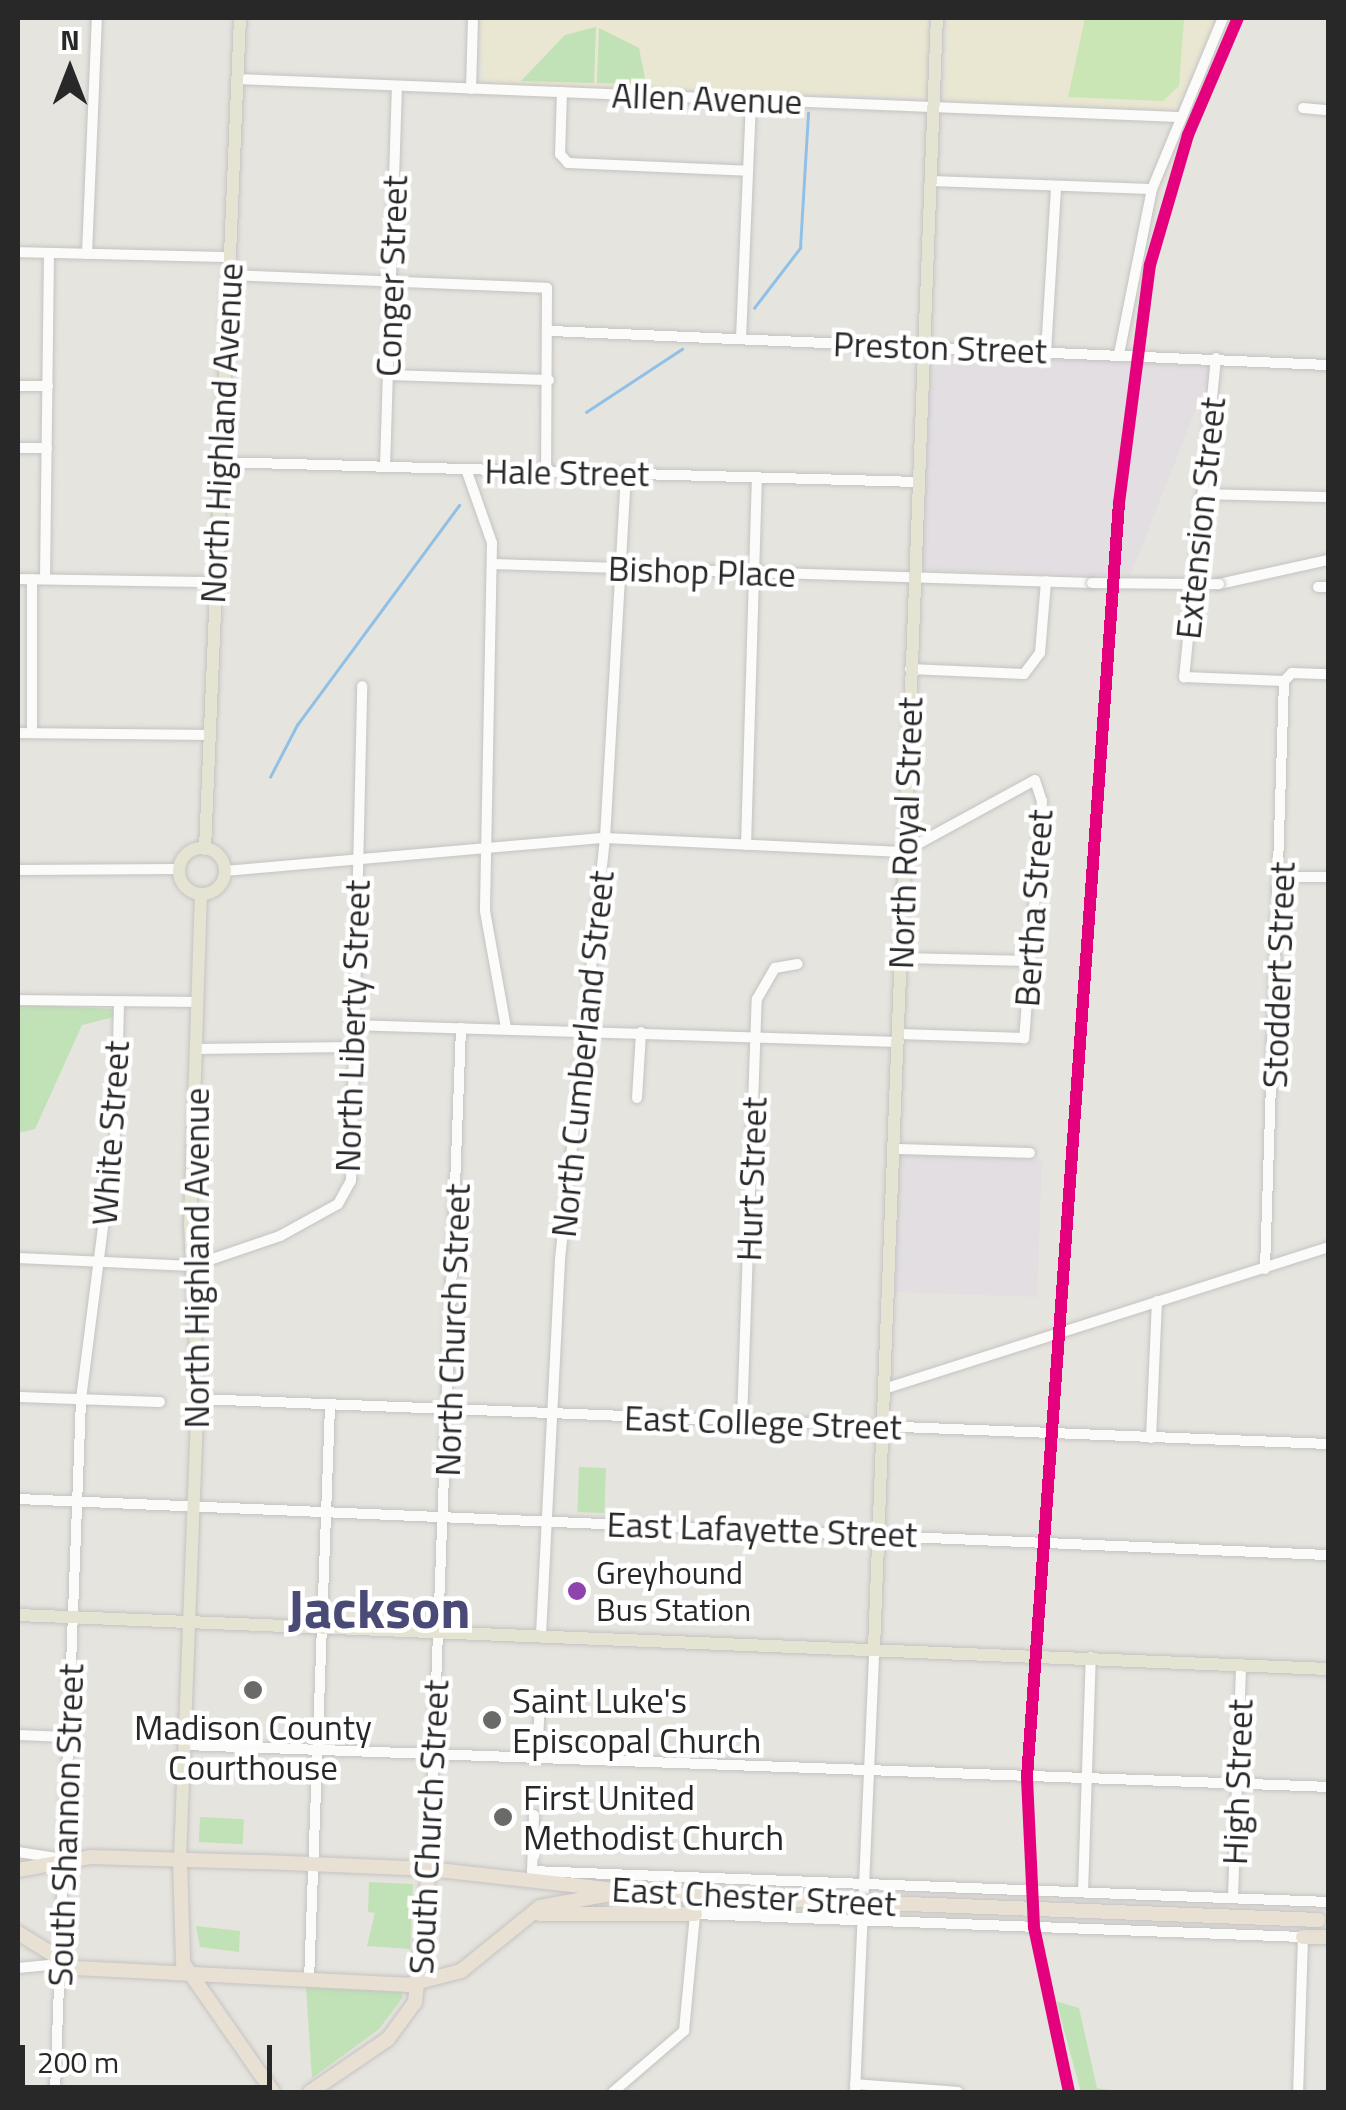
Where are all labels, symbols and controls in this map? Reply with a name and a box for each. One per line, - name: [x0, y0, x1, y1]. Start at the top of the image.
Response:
- text: N: [60, 18, 80, 61]
- north arrow: [20, 20, 120, 120]
- street label: Allen Avenue: [611, 74, 803, 122]
- street label: Conger Street: [366, 174, 416, 378]
- street label: North Highland Avenue: [191, 262, 251, 604]
- street label: Preston Street: [832, 322, 1048, 372]
- street label: Extension Street: [1166, 395, 1234, 641]
- street label: Hale Street: [484, 450, 650, 494]
- street label: Bishop Place: [607, 547, 797, 595]
- street label: North Royal Street: [879, 696, 931, 970]
- street label: Bertha Street: [1005, 808, 1061, 1008]
- street label: Stoddert Street: [1253, 861, 1303, 1089]
- street label: North Cumberland Street: [542, 869, 622, 1239]
- street label: North Liberty Street: [326, 879, 378, 1173]
- street label: White Street: [83, 1039, 137, 1227]
- street label: North Highland Avenue: [175, 1087, 217, 1429]
- street label: Hurt Street: [727, 1096, 775, 1262]
- street label: North Church Street: [426, 1183, 478, 1477]
- street label: East College Street: [623, 1396, 903, 1448]
- street label: East Lafayette Street: [606, 1503, 918, 1555]
- place label: Greyhound Bus Station: [596, 1554, 751, 1629]
- district label: Jackson: [287, 1575, 471, 1641]
- marker: Greyhound Bus Station: [567, 1581, 587, 1601]
- street label: South Shannon Street: [38, 1663, 92, 1987]
- marker: Madison County Courthouse: [242, 1679, 264, 1701]
- street label: South Church Street: [399, 1679, 457, 1975]
- place label: Saint Luke's Episcopal Church: [512, 1679, 761, 1761]
- street label: High Street: [1213, 1698, 1261, 1866]
- place label: Madison County Courthouse: [134, 1706, 372, 1788]
- marker: Saint Luke's Episcopal Church: [481, 1709, 503, 1731]
- place label: First United Methodist Church: [523, 1776, 784, 1858]
- marker: First United Methodist Church: [492, 1806, 514, 1828]
- street label: East Chester Street: [611, 1868, 897, 1924]
- scale bar: [25, 2025, 278, 2087]
- text: 200 m: [37, 2039, 119, 2085]

